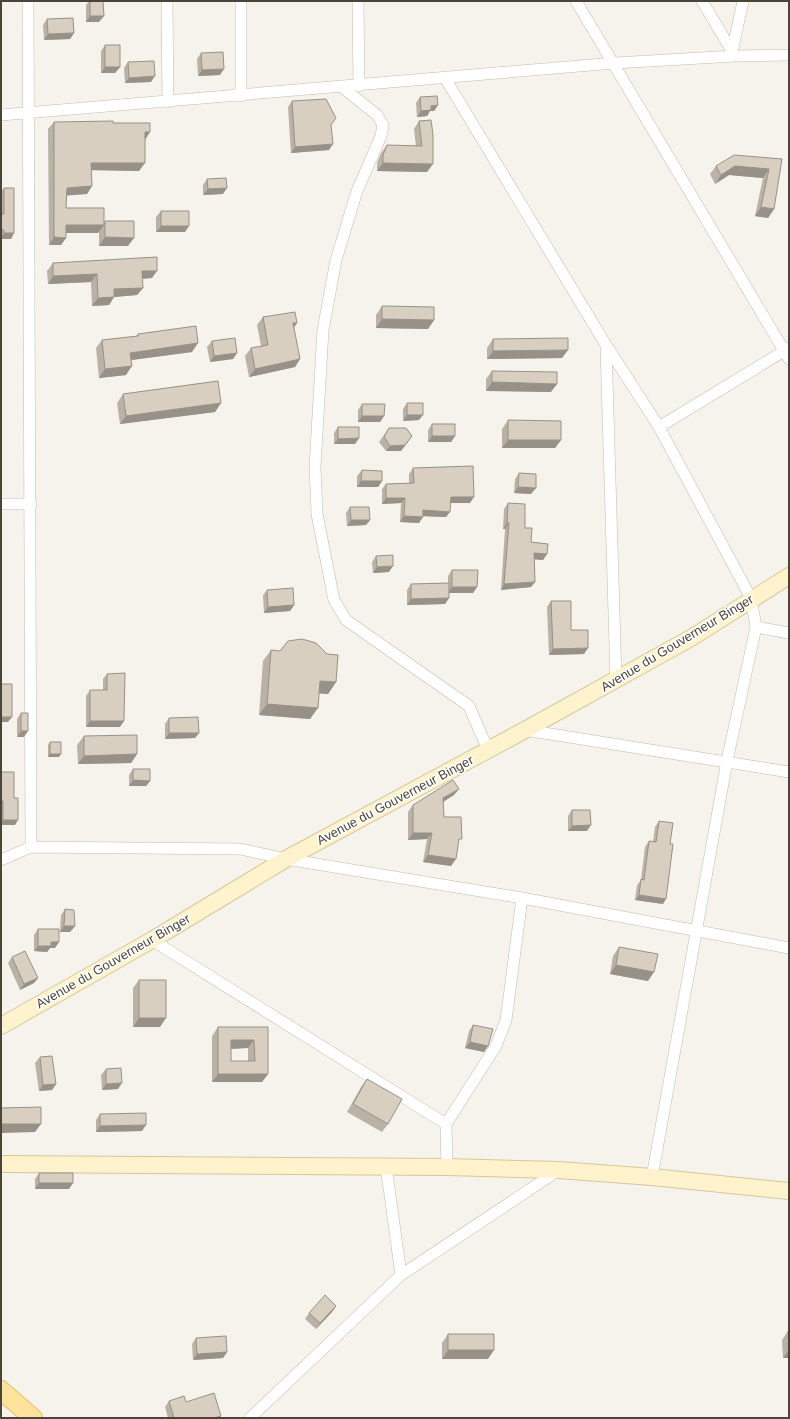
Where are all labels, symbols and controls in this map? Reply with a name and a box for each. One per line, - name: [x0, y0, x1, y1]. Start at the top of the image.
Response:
- street label: Avenue du Gouverneur Binger: [598, 591, 757, 695]
- street label: Avenue du Gouverneur Binger: [314, 752, 477, 848]
- street label: Avenue du Gouverneur Binger: [33, 910, 193, 1011]

